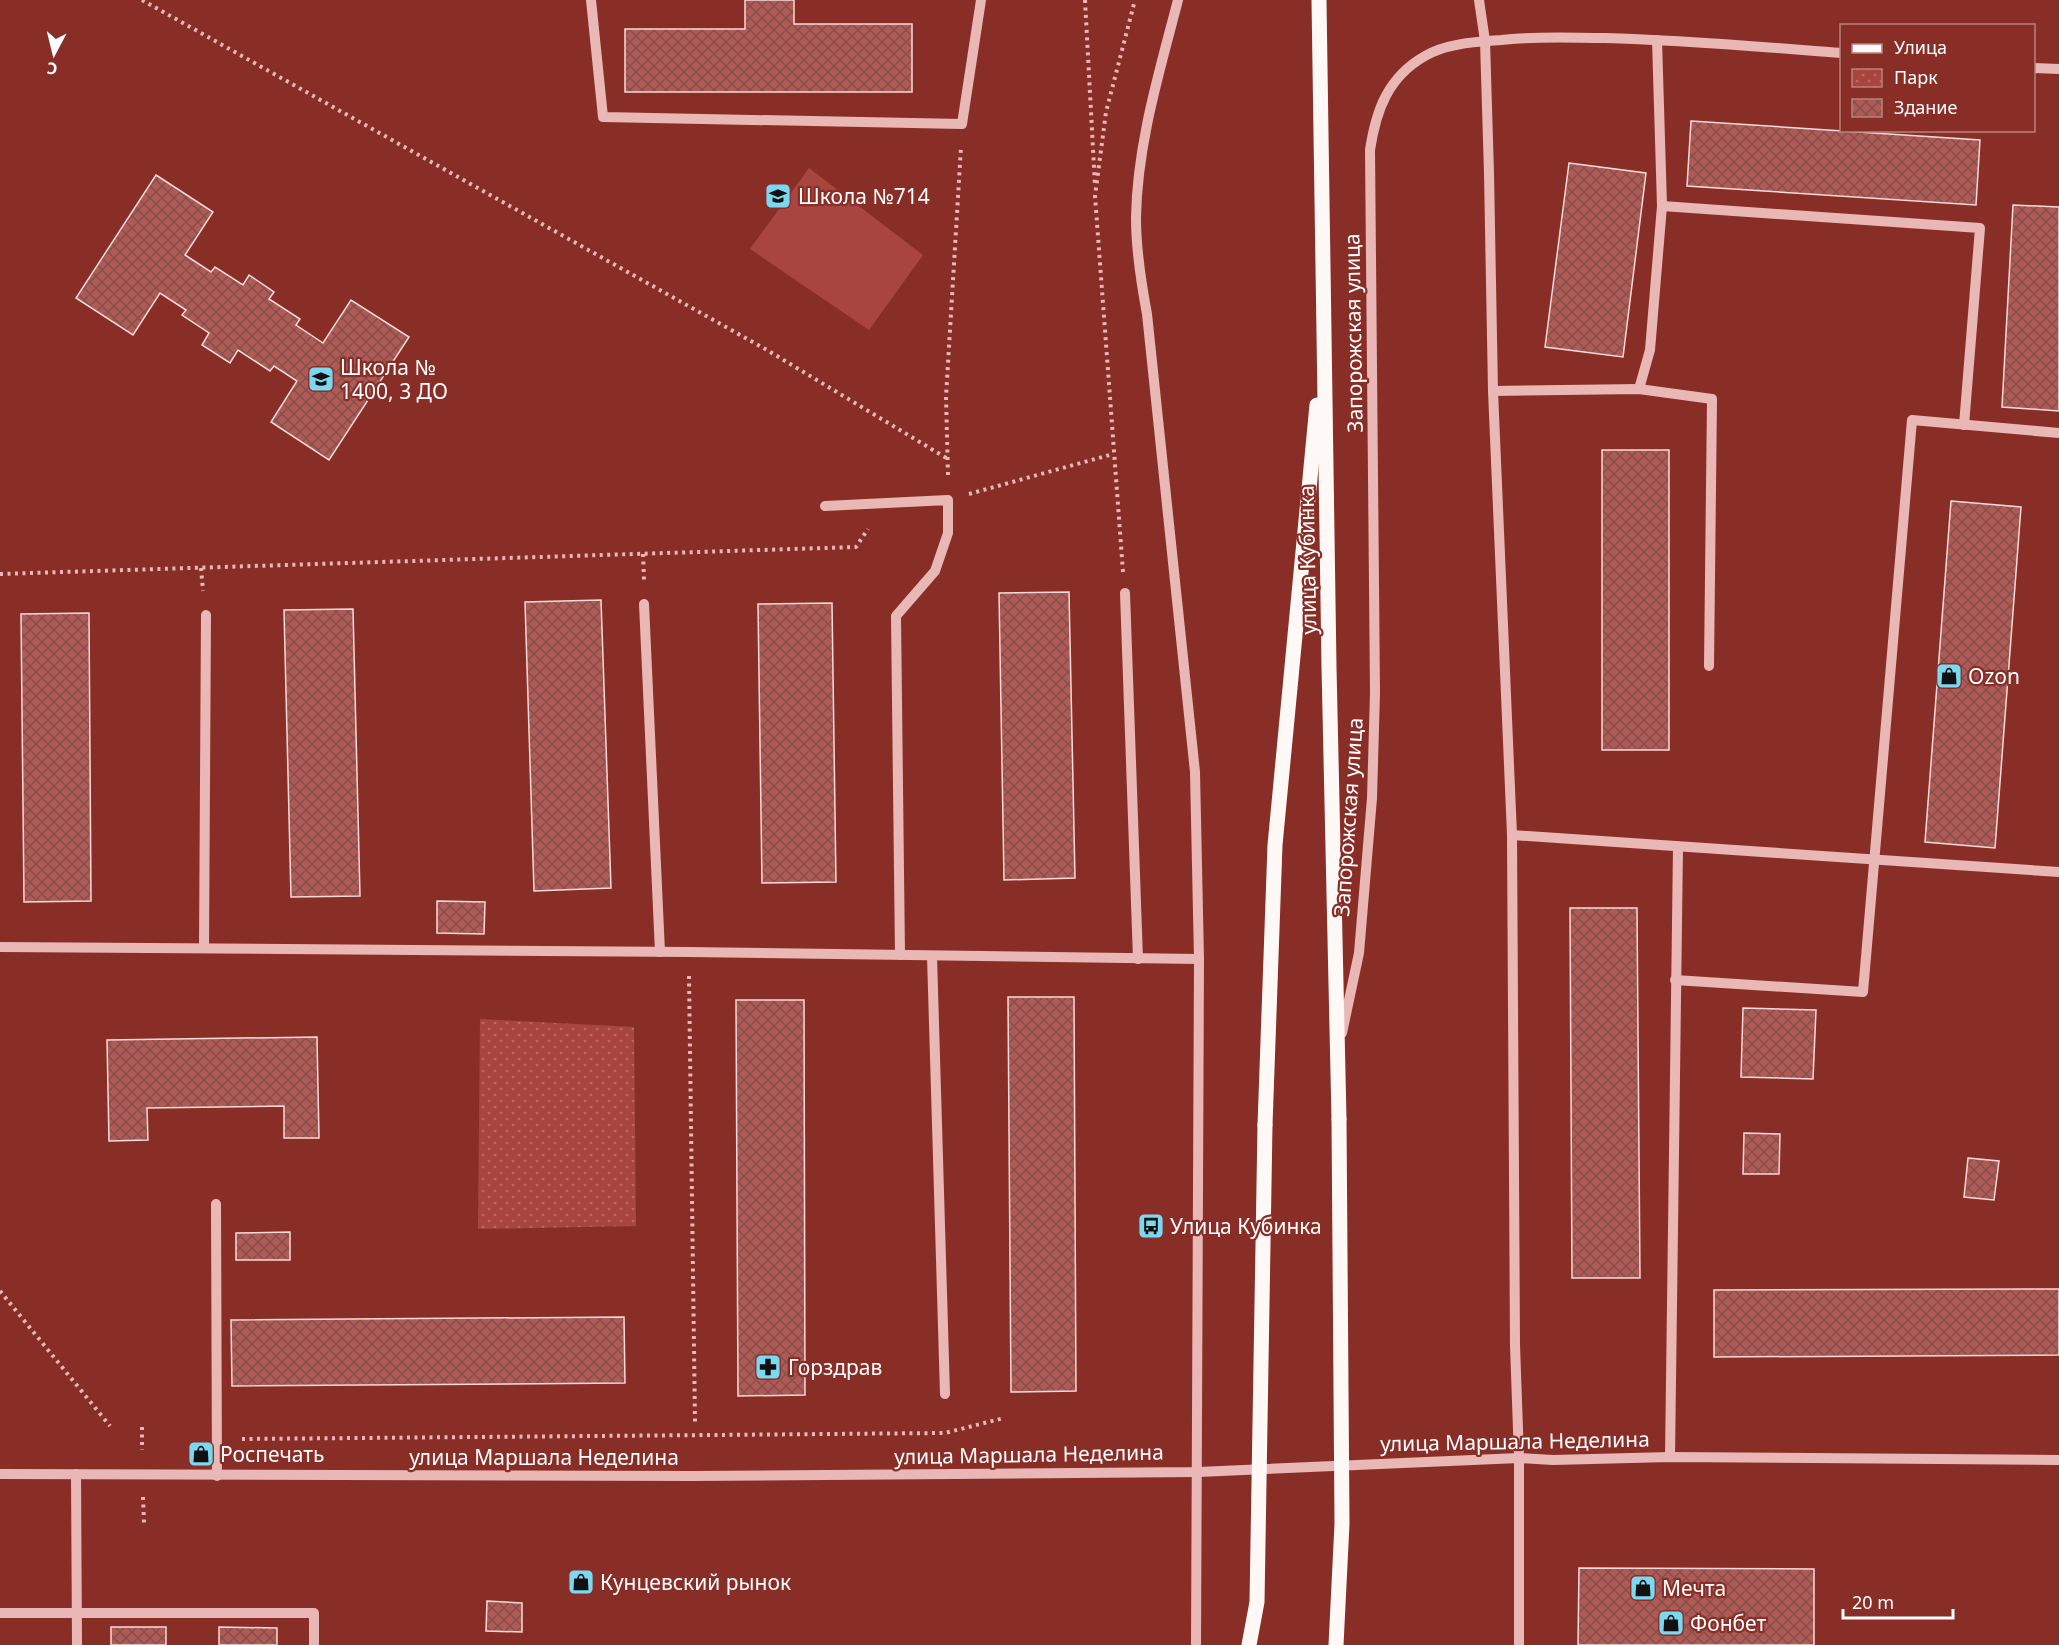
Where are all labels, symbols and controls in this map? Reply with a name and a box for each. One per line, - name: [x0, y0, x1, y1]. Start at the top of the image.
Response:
- north arrow: [24, 24, 84, 84]
- legend: [1840, 24, 2035, 132]
- text: Улица: [1894, 35, 1947, 59]
- text: С: [46, 57, 59, 80]
- text: Парк: [1894, 65, 1938, 89]
- text: Здание: [1894, 95, 1958, 119]
- school or university icon: Школа №714: [763, 181, 793, 211]
- place label: Школа №714: [798, 182, 930, 210]
- street label: Запорожская улица: [1337, 233, 1369, 433]
- place label: Школа № 1400, 3 ДО: [340, 353, 448, 405]
- school or university icon: Школа № 1400, 3 ДО: [306, 364, 336, 394]
- street label: улица Кубинка: [1292, 485, 1322, 635]
- shop icon: Ozon: [1934, 661, 1964, 691]
- place label: Ozon: [1968, 662, 2020, 690]
- street label: Запорожская улица: [1327, 717, 1369, 917]
- bus stop icon: Улица Кубинка: [1136, 1211, 1166, 1241]
- place label: Улица Кубинка: [1170, 1212, 1322, 1240]
- pharmacy icon: Горздрав: [753, 1352, 783, 1382]
- place label: Горздрав: [788, 1353, 882, 1381]
- street label: улица Маршала Неделина: [1380, 1425, 1650, 1457]
- street label: улица Маршала Неделина: [894, 1438, 1164, 1470]
- shop icon: Роспечать: [186, 1439, 216, 1469]
- place label: Роспечать: [220, 1440, 324, 1468]
- street label: улица Маршала Неделина: [409, 1443, 679, 1471]
- shop icon: Кунцевский рынок: [566, 1567, 596, 1597]
- place label: Кунцевский рынок: [600, 1568, 791, 1596]
- shop icon: Мечта: [1628, 1573, 1658, 1603]
- place label: Мечта: [1662, 1574, 1726, 1602]
- scale bar: [1843, 1582, 1952, 1620]
- text: 20 m: [1852, 1590, 1894, 1614]
- shop icon: Фонбет: [1656, 1608, 1686, 1638]
- place label: Фонбет: [1690, 1609, 1766, 1637]

